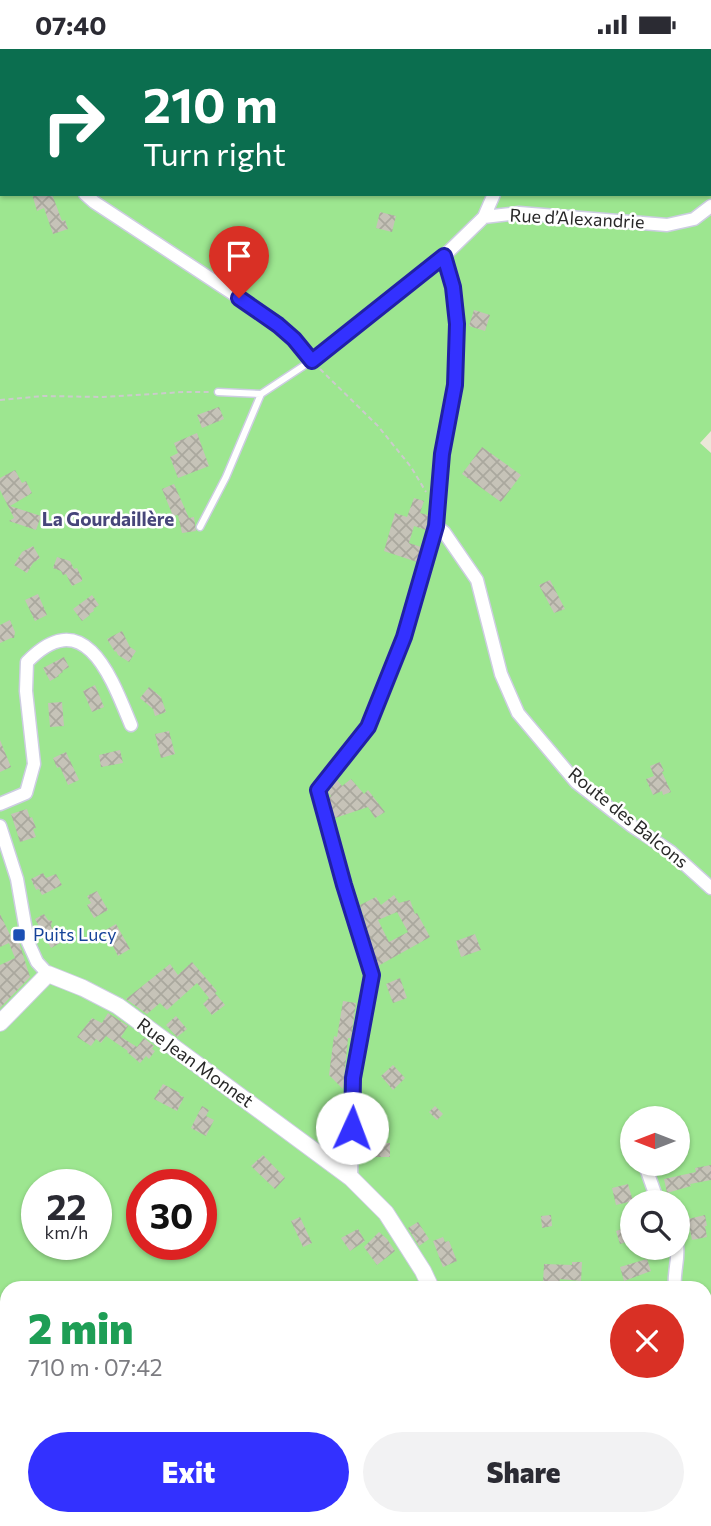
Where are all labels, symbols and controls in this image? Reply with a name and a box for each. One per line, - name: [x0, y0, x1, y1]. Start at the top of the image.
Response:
- text: 07:40: [35, 9, 106, 40]
- text: 210 m: [143, 73, 278, 133]
- icon: right: [28, 77, 119, 168]
- text: Turn right: [143, 133, 286, 173]
- street label: Rue d’Alexandrie: [509, 203, 645, 233]
- pin: [209, 226, 269, 298]
- icon: arrive: [220, 237, 258, 275]
- district label: La Gourdaillère: [42, 507, 174, 530]
- street label: Route des Balcons: [564, 762, 693, 872]
- place label: Puits Lucy: [33, 923, 117, 945]
- marker: Puits Lucy: [11, 927, 27, 943]
- street label: Rue Jean Monnet: [133, 1013, 258, 1112]
- position arrow: [315, 1091, 389, 1165]
- north arrow: [620, 1106, 690, 1176]
- map controls: [620, 1106, 690, 1260]
- speed limit sign: 30: [126, 1169, 217, 1260]
- text: 22: [47, 1184, 86, 1227]
- button: search: [620, 1190, 690, 1260]
- text: km/h: [45, 1221, 88, 1243]
- text: 2 min: [28, 1301, 134, 1353]
- button: close: [610, 1304, 684, 1378]
- text: 710 m · 07:42: [28, 1353, 162, 1381]
- button: Exit: [28, 1432, 349, 1512]
- button: Share: [363, 1432, 684, 1512]

